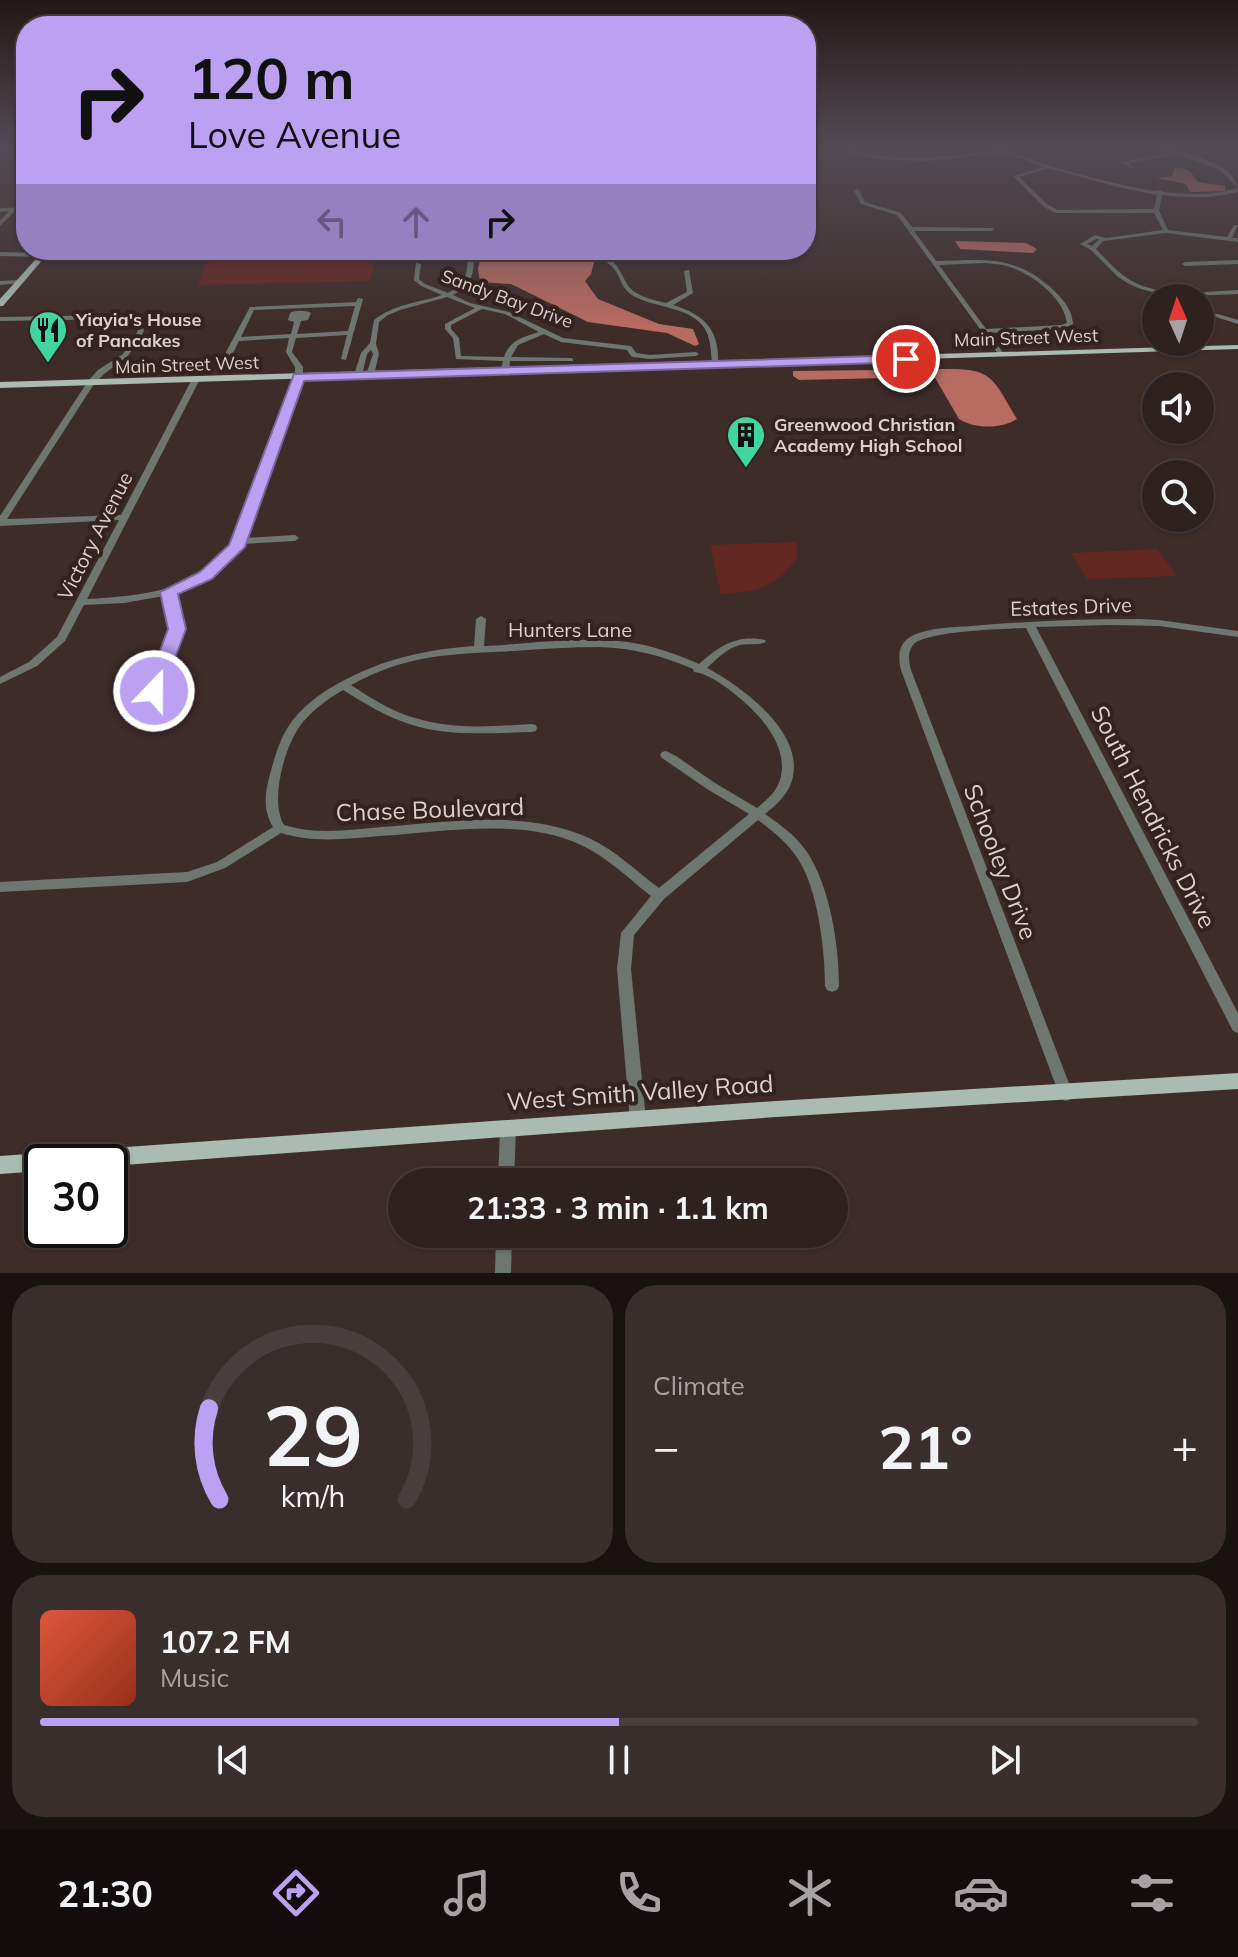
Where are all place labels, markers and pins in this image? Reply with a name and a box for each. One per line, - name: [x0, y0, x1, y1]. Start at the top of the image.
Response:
- place label: Yiayia's House of Pancakes: [75, 308, 201, 352]
- restaurant icon: Yiayia's House of Pancakes: [27, 309, 69, 364]
- pin: [872, 325, 940, 393]
- place label: Greenwood Christian Academy High School: [774, 413, 963, 457]
- building icon: Greenwood Christian Academy High School: [725, 414, 767, 469]

